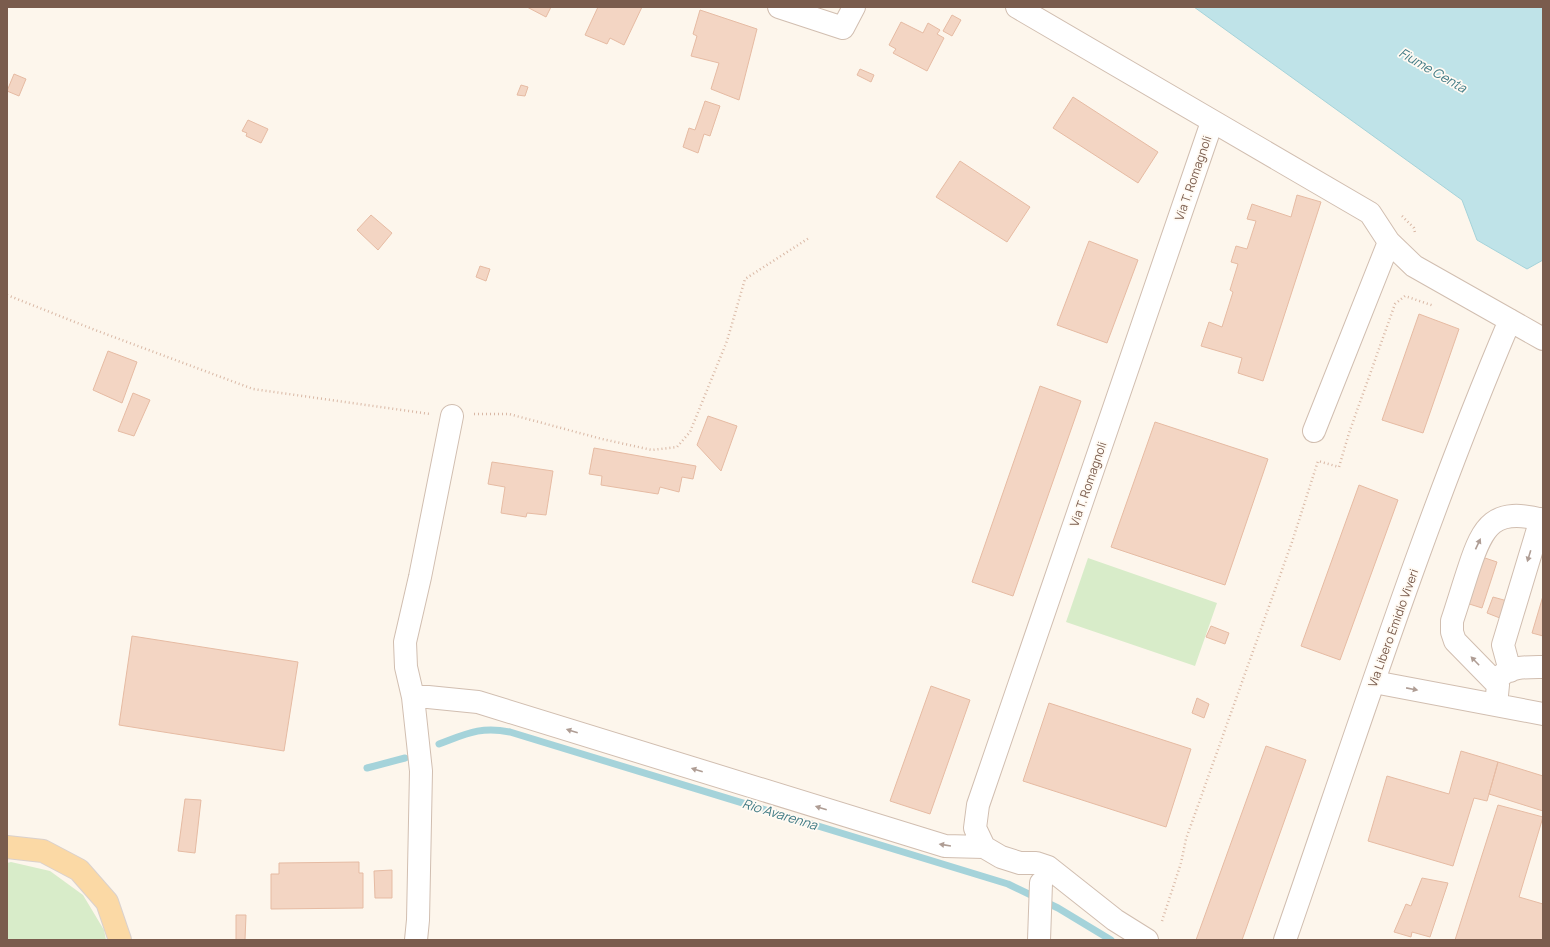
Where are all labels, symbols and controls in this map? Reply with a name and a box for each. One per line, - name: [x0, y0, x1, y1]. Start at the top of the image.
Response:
- water label: Fiume Centa: [1396, 43, 1471, 97]
- street label: Via T. Romagnoli: [1171, 133, 1215, 223]
- street label: Via T. Romagnoli: [1066, 439, 1110, 529]
- one-way arrow: [1475, 537, 1481, 549]
- one-way arrow: [1526, 551, 1532, 563]
- street label: Via Libero Emidio Viveri: [1364, 567, 1422, 689]
- one-way arrow: [1470, 656, 1479, 666]
- one-way arrow: [1406, 686, 1418, 692]
- one-way arrow: [566, 728, 578, 734]
- one-way arrow: [690, 767, 702, 773]
- water label: Rio Avarenna: [740, 794, 820, 834]
- one-way arrow: [815, 805, 827, 811]
- one-way arrow: [939, 842, 952, 848]

